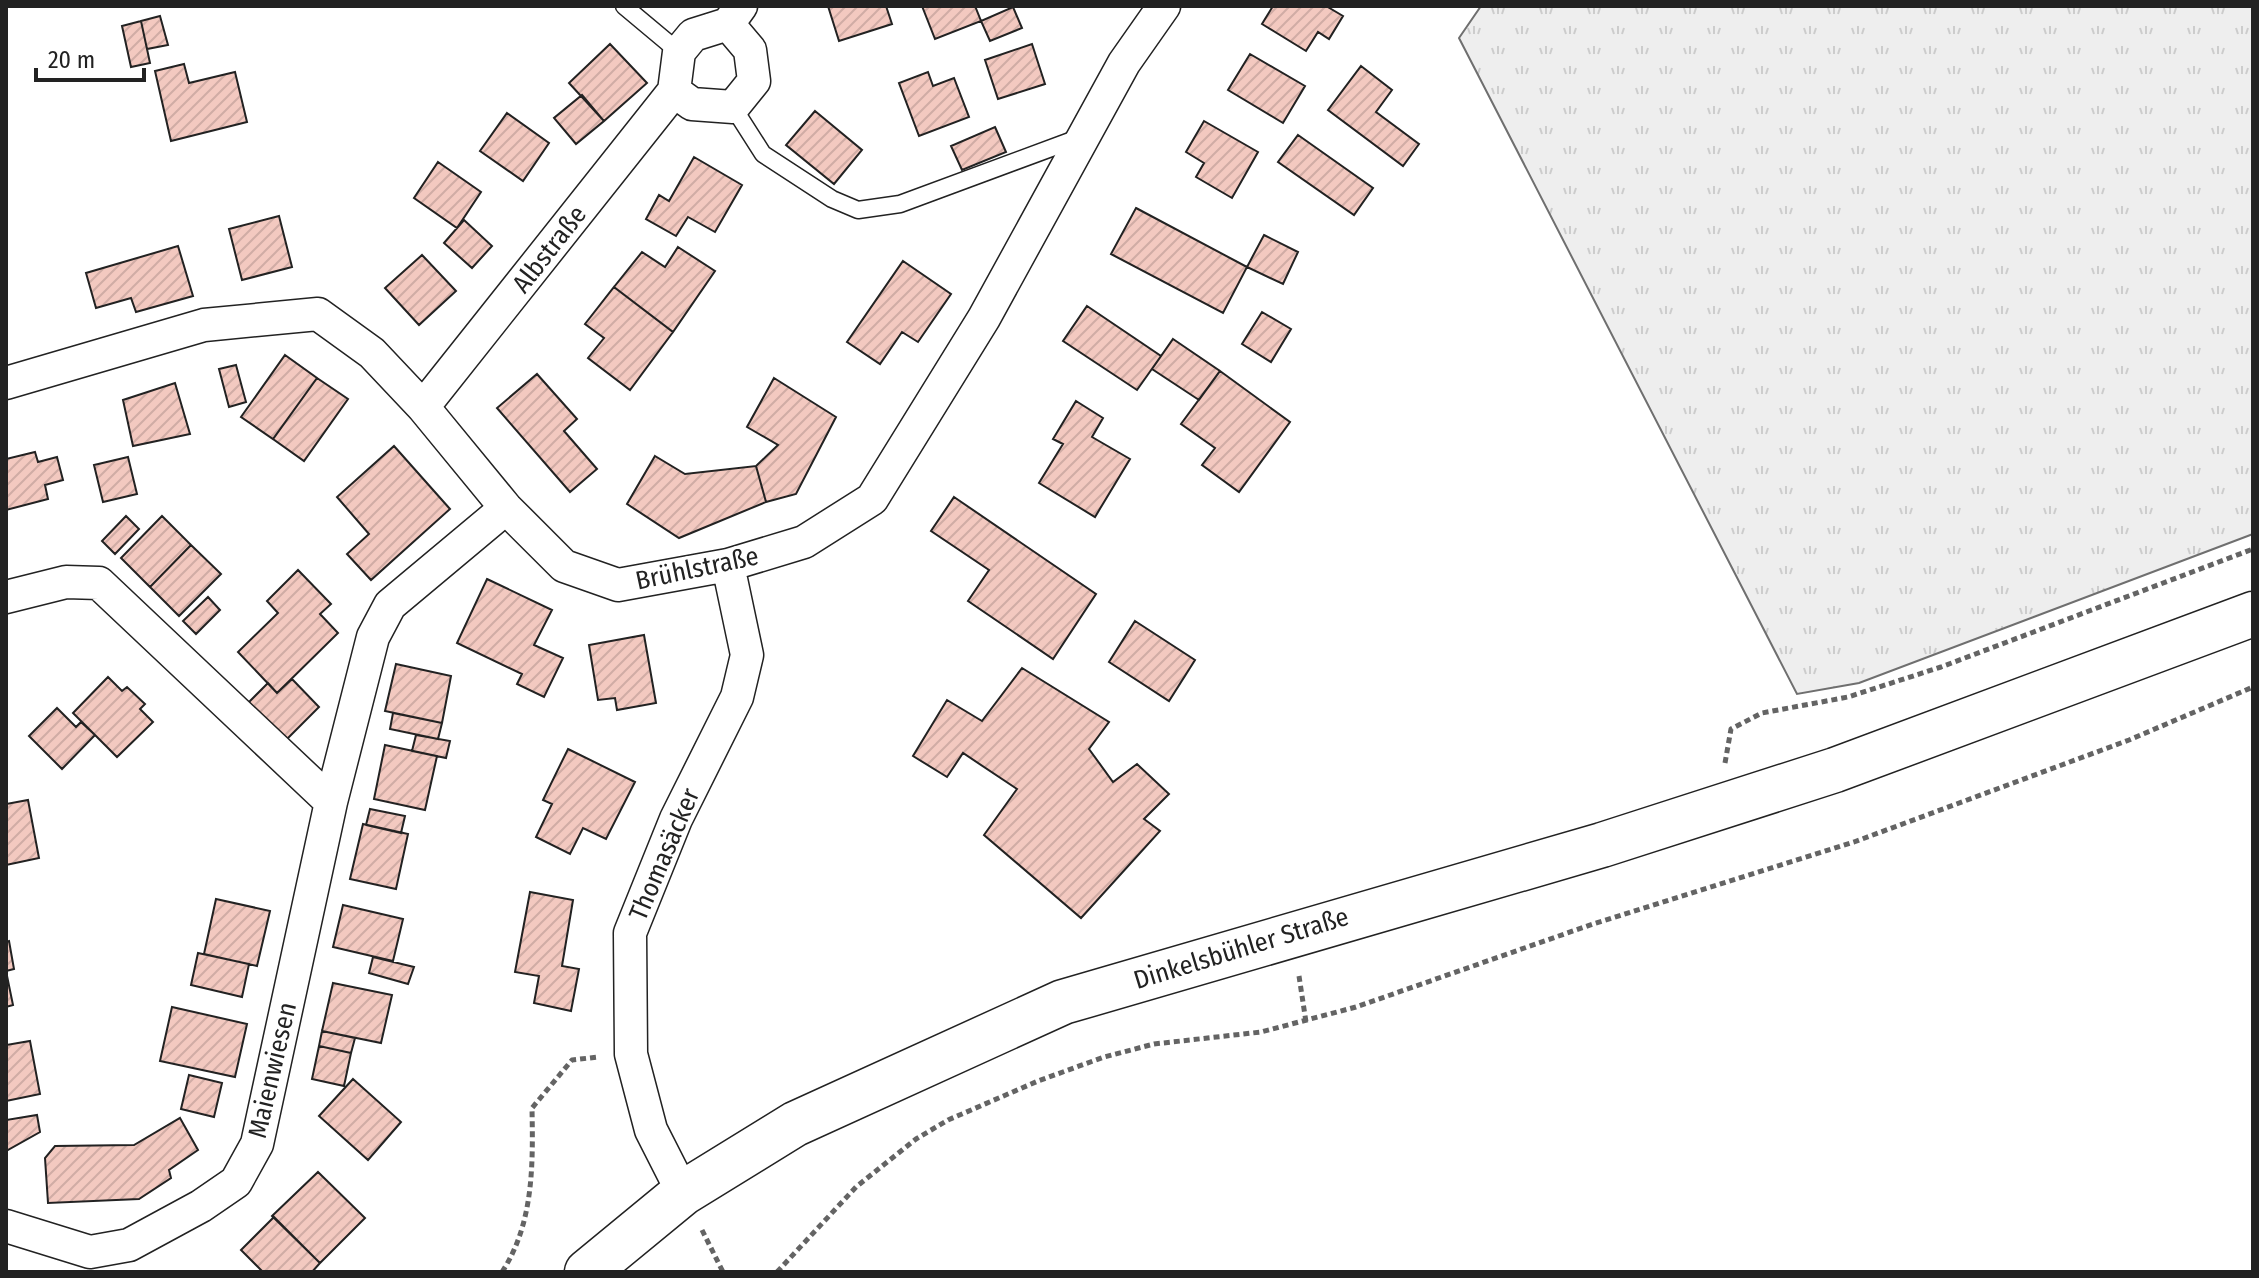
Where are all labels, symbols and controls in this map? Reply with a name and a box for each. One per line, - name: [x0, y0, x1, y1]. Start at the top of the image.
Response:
- scale bar: [36, 32, 144, 82]
- text: 20 m: [48, 46, 95, 74]
- street label: Albstraße: [506, 200, 593, 299]
- street label: Brühlstraße: [633, 540, 761, 597]
- street label: Thomasäcker: [623, 783, 706, 925]
- street label: Dinkelsbühler Straße: [1130, 901, 1352, 996]
- street label: Maienwiesen: [242, 999, 303, 1141]

